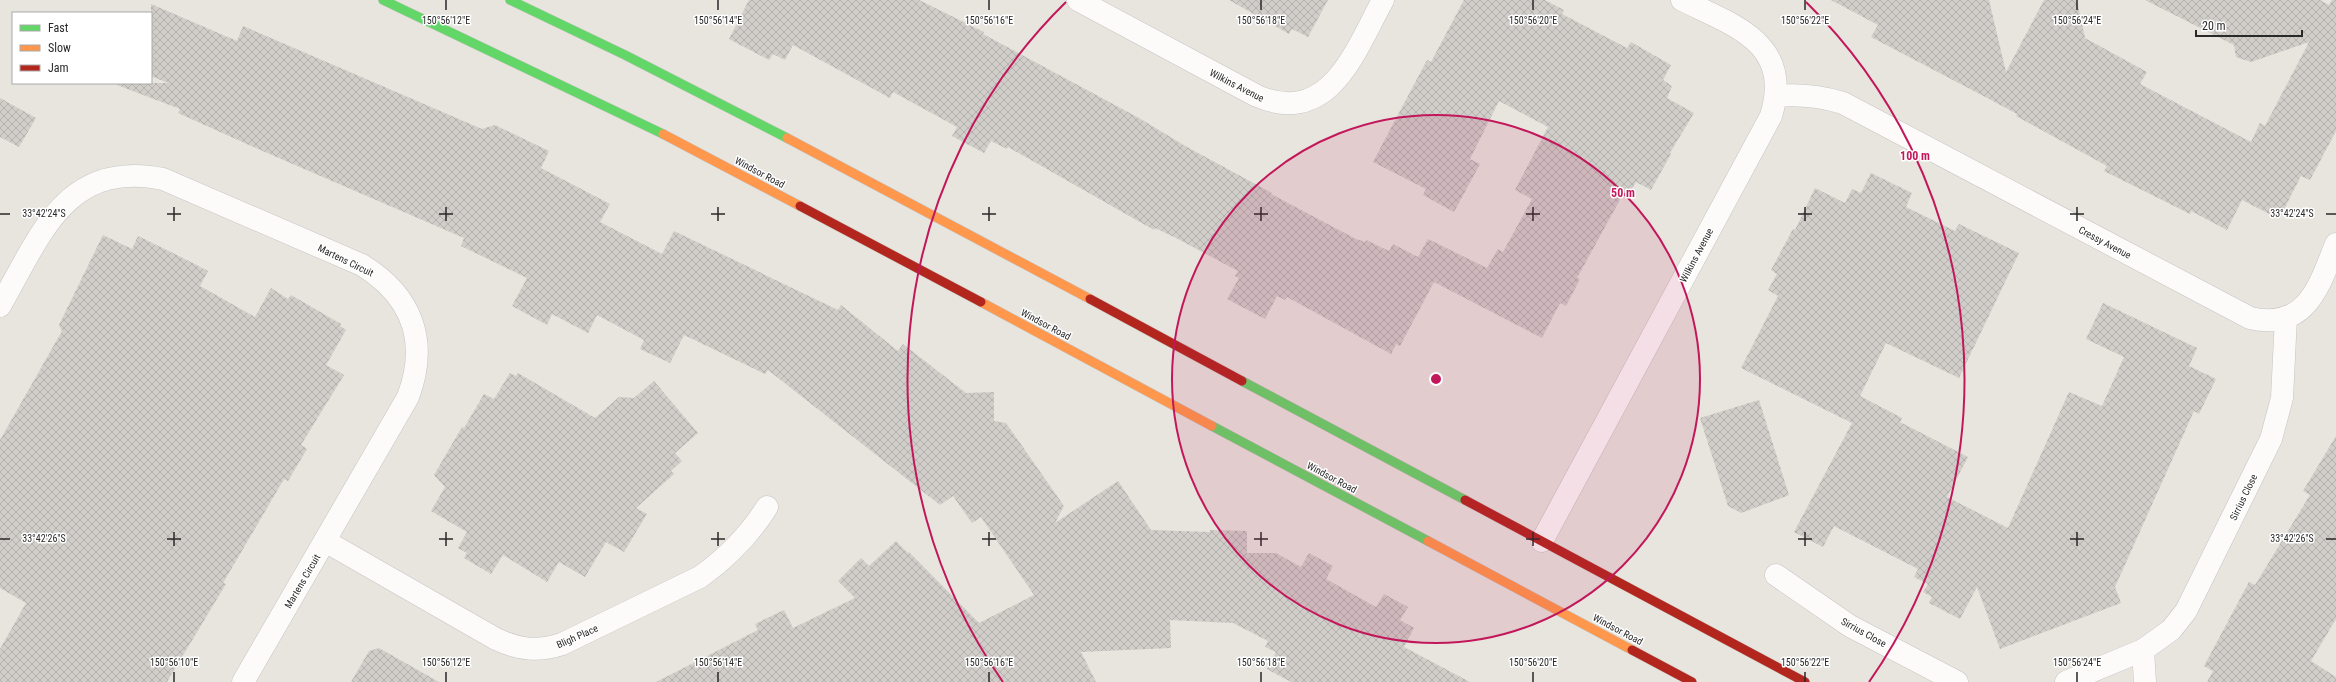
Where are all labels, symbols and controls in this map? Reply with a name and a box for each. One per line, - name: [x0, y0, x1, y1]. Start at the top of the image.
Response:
- legend: [12, 12, 152, 84]
- scale bar: [2196, 12, 2302, 38]
- text: 150°56'12"E: [422, 15, 470, 26]
- text: 150°56'14"E: [694, 15, 742, 26]
- text: 150°56'16"E: [965, 15, 1013, 26]
- text: 150°56'18"E: [1237, 15, 1285, 26]
- text: 150°56'20"E: [1509, 15, 1557, 26]
- text: 150°56'22"E: [1781, 15, 1829, 26]
- text: 150°56'24"E: [2053, 15, 2101, 26]
- text: 20 m: [2202, 19, 2226, 33]
- text: Fast: [48, 21, 69, 35]
- text: Slow: [48, 41, 71, 55]
- text: Jam: [48, 61, 69, 75]
- street label: Wilkins Avenue: [1208, 67, 1266, 104]
- text: 100 m: [1900, 149, 1930, 163]
- street label: Windsor Road: [733, 155, 787, 190]
- text: 50 m: [1611, 186, 1635, 200]
- text: 33°42'24"S: [22, 208, 66, 219]
- text: 33°42'24"S: [2270, 208, 2314, 219]
- street label: Cressy Avenue: [2077, 224, 2133, 261]
- street label: Wilkins Avenue: [1678, 226, 1715, 284]
- street label: Martens Circuit: [316, 242, 375, 279]
- street label: Windsor Road: [1019, 307, 1073, 342]
- centre of rings: [1429, 372, 1443, 386]
- street label: Windsor Road: [1305, 460, 1359, 495]
- street label: Sirrius Close: [2228, 472, 2259, 522]
- text: 33°42'26"S: [22, 533, 66, 544]
- text: 33°42'26"S: [2270, 533, 2314, 544]
- street label: Martens Circuit: [283, 552, 322, 610]
- street label: Windsor Road: [1591, 612, 1645, 647]
- street label: Sirrius Close: [1839, 616, 1888, 649]
- street label: Bligh Place: [555, 622, 600, 650]
- text: 150°56'10"E: [150, 657, 198, 668]
- text: 150°56'12"E: [422, 657, 470, 668]
- text: 150°56'14"E: [694, 657, 742, 668]
- text: 150°56'16"E: [965, 657, 1013, 668]
- text: 150°56'18"E: [1237, 657, 1285, 668]
- text: 150°56'20"E: [1509, 657, 1557, 668]
- text: 150°56'22"E: [1781, 657, 1829, 668]
- text: 150°56'24"E: [2053, 657, 2101, 668]

